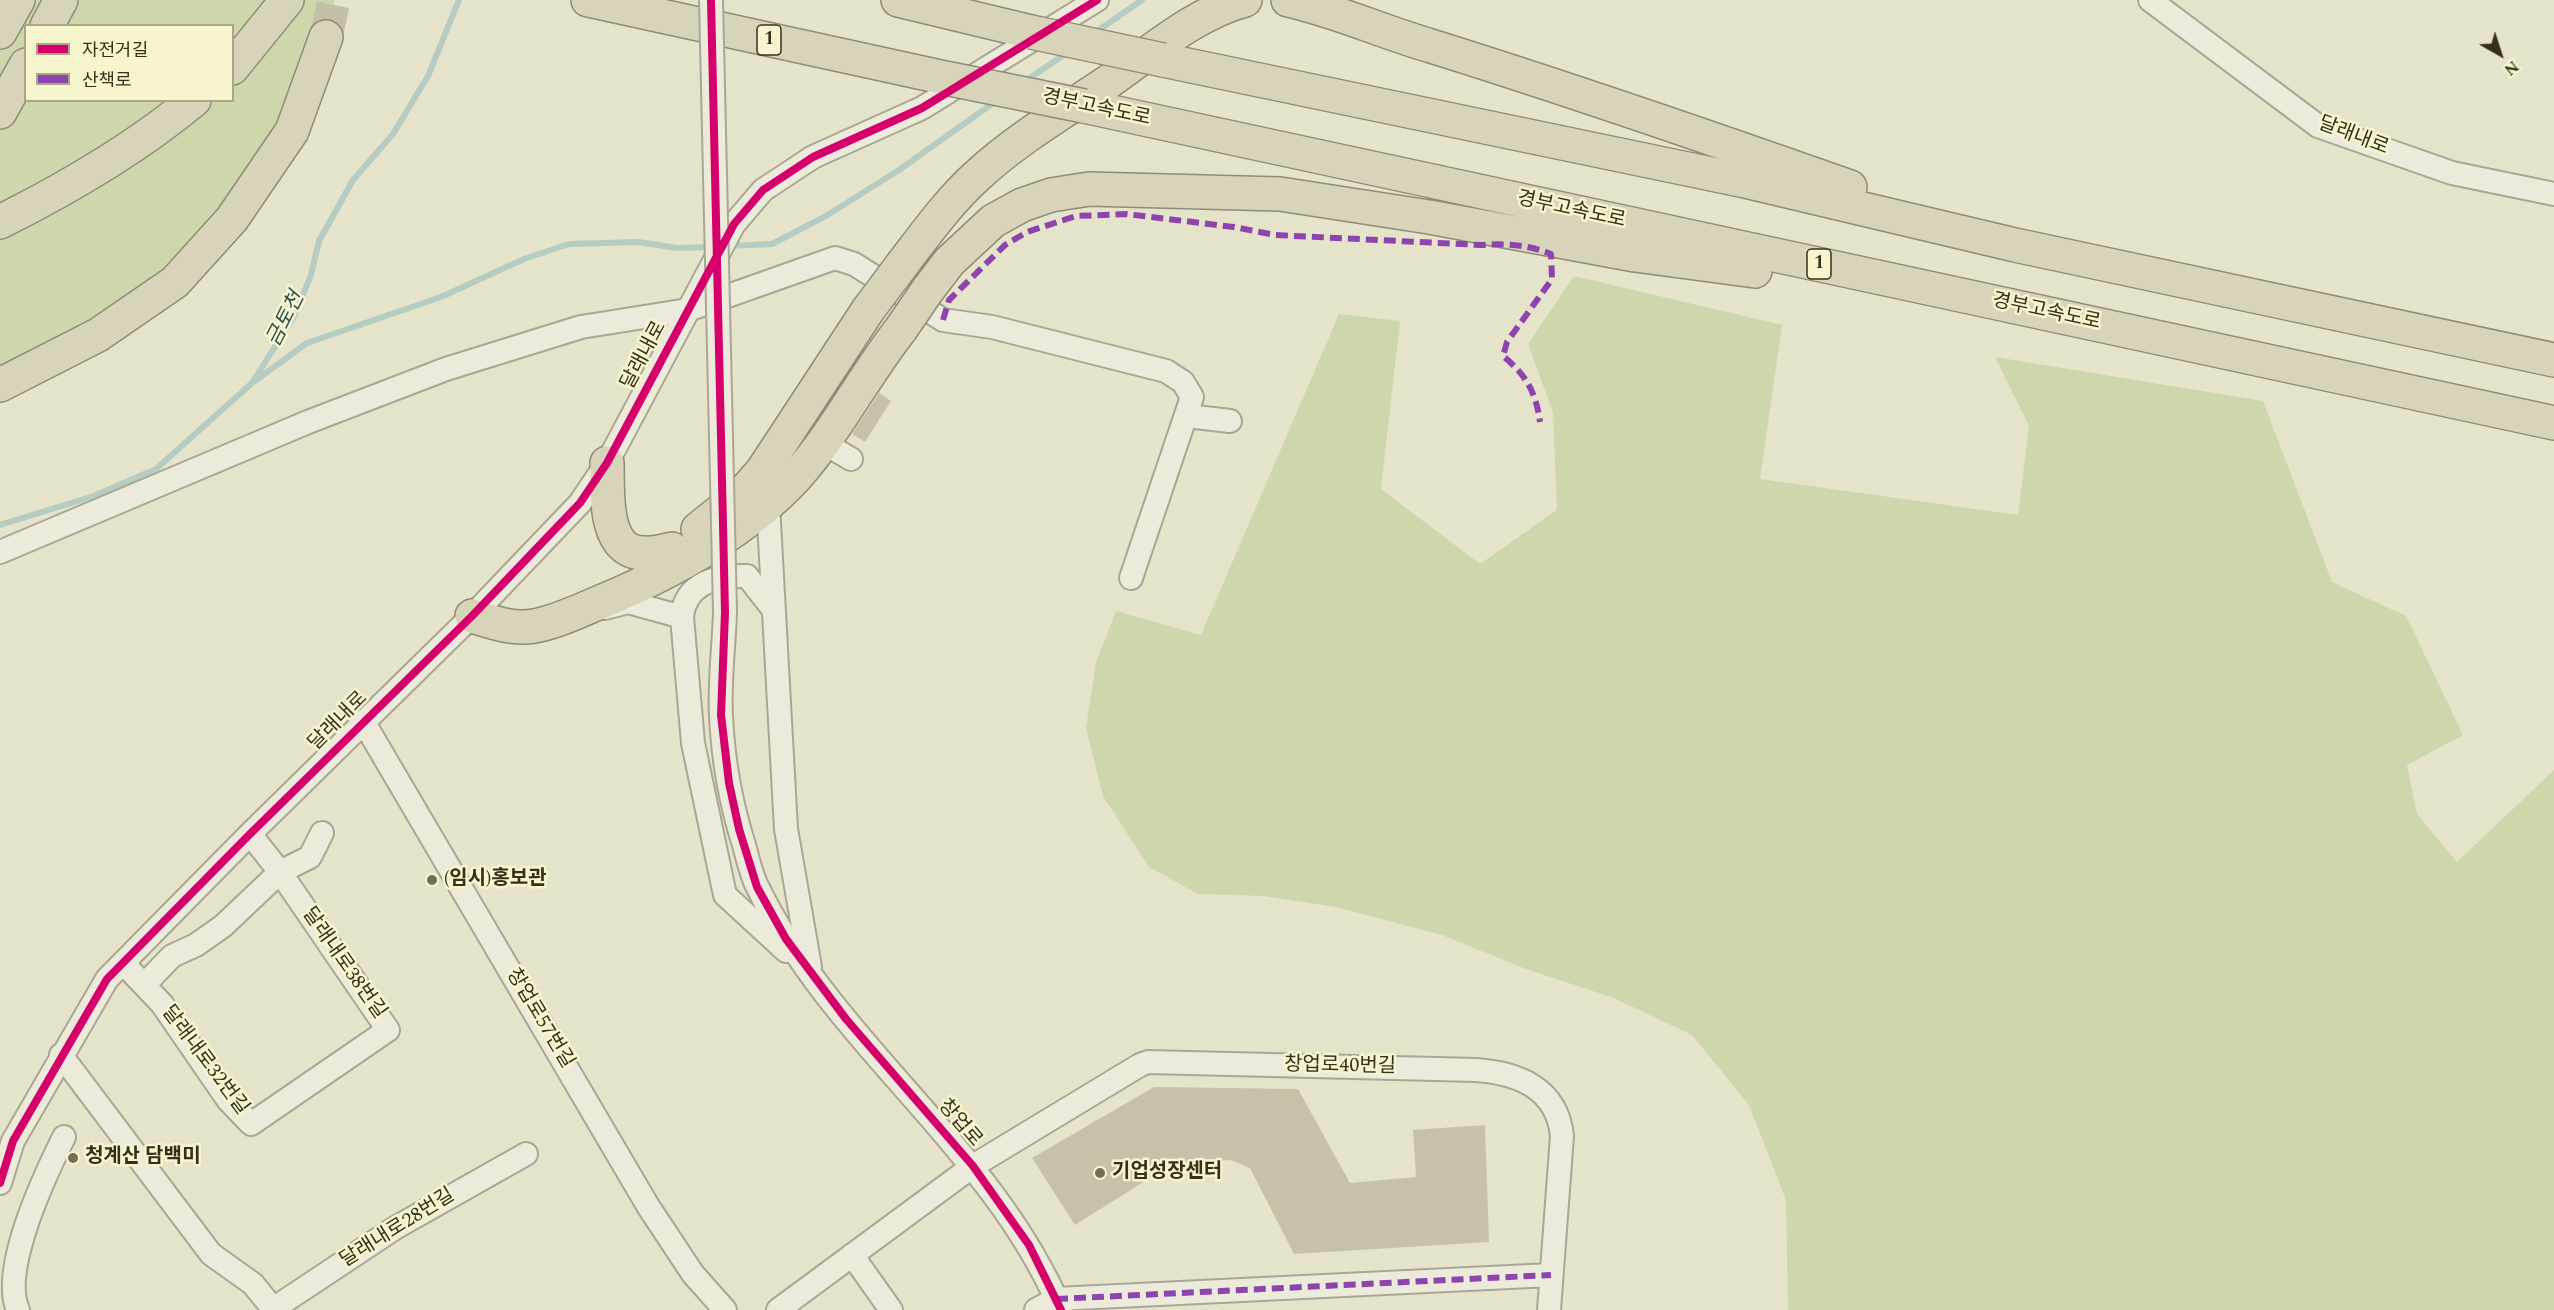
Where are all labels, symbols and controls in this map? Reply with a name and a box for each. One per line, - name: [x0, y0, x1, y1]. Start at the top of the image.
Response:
- legend: [24, 24, 234, 102]
- north arrow: [2470, 24, 2530, 84]
- road number: 1: [757, 25, 781, 55]
- text: 자전거길: [82, 37, 148, 64]
- text: N: [2499, 55, 2524, 81]
- text: 산책로: [82, 67, 132, 94]
- street label: 경부고속도로: [1040, 86, 1152, 132]
- street label: 달래내로: [2314, 113, 2392, 161]
- street label: 경부고속도로: [1515, 188, 1627, 234]
- road number: 1: [1807, 249, 1831, 279]
- water label: 금토천: [263, 288, 311, 352]
- street label: 경부고속도로: [1990, 290, 2102, 336]
- street label: 달래내로: [617, 318, 673, 394]
- street label: 달래내로: [304, 687, 374, 757]
- place label: (임시)홍보관: [444, 868, 546, 892]
- marker: (임시)홍보관: [425, 873, 439, 887]
- street label: 달래내로38번길: [296, 904, 390, 1024]
- street label: 창업로57번길: [500, 965, 578, 1073]
- street label: 달래내로32번길: [155, 1002, 253, 1120]
- street label: 창업로40번길: [1284, 1054, 1396, 1080]
- street label: 창업로: [932, 1095, 986, 1153]
- place label: 청계산 담백미: [85, 1146, 200, 1170]
- marker: 청계산 담백미: [66, 1151, 80, 1165]
- place label: 기업성장센터: [1112, 1161, 1222, 1185]
- marker: 기업성장센터: [1093, 1166, 1107, 1180]
- street label: 달래내로28번길: [336, 1184, 460, 1274]

